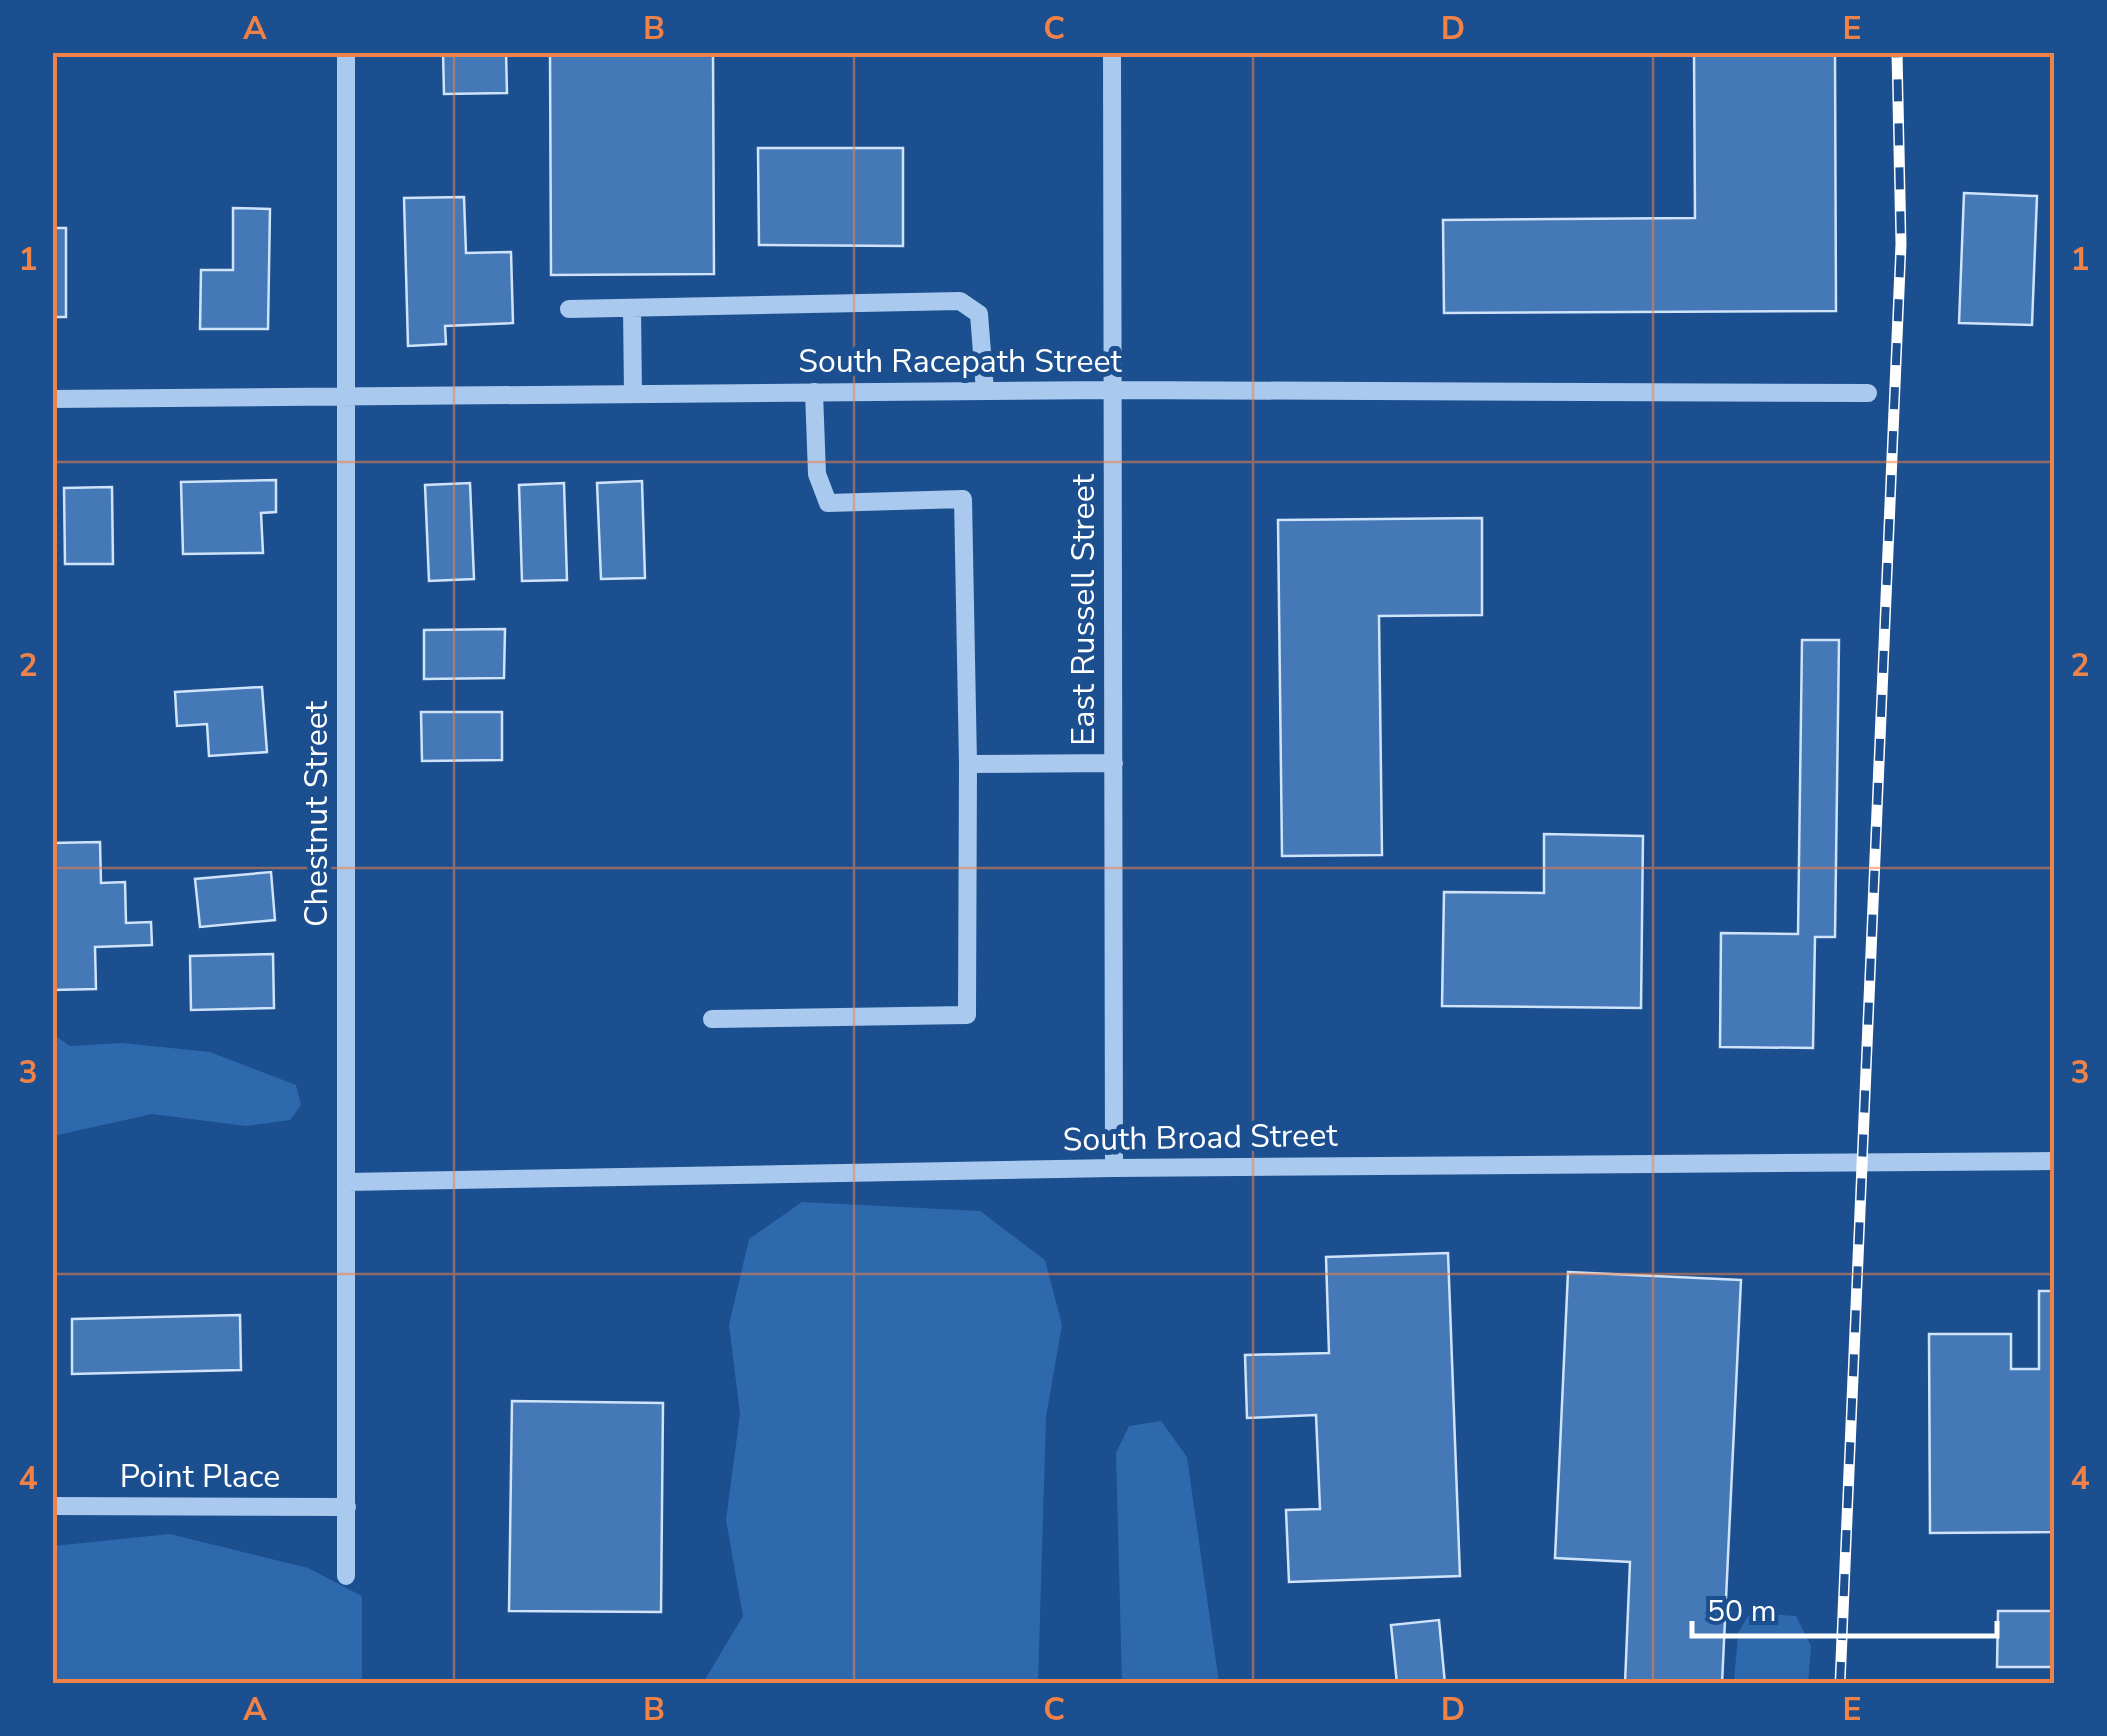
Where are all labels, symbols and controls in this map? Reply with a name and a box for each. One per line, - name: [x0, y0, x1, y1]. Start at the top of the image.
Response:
- text: A: [243, 7, 267, 50]
- text: B: [643, 7, 665, 50]
- text: C: [1043, 7, 1065, 50]
- text: D: [1441, 7, 1465, 50]
- text: E: [1842, 7, 1862, 50]
- text: 1: [18, 238, 38, 281]
- text: 1: [2070, 238, 2090, 281]
- street label: South Racepath Street: [798, 340, 1122, 383]
- street label: East Russell Street: [1062, 473, 1105, 746]
- text: 2: [18, 644, 38, 687]
- text: 2: [2070, 644, 2090, 687]
- street label: Chestnut Street: [295, 700, 338, 927]
- text: 3: [18, 1051, 38, 1094]
- text: 3: [2070, 1051, 2090, 1094]
- street label: South Broad Street: [1062, 1114, 1339, 1161]
- street label: Point Place: [120, 1455, 280, 1498]
- text: 4: [18, 1457, 38, 1500]
- text: 4: [2070, 1457, 2090, 1500]
- scale bar: [1692, 1576, 1997, 1638]
- text: 50 m: [1707, 1591, 1776, 1632]
- text: A: [243, 1688, 267, 1731]
- text: B: [643, 1688, 665, 1731]
- text: C: [1043, 1688, 1065, 1731]
- text: D: [1441, 1688, 1465, 1731]
- text: E: [1842, 1688, 1862, 1731]

